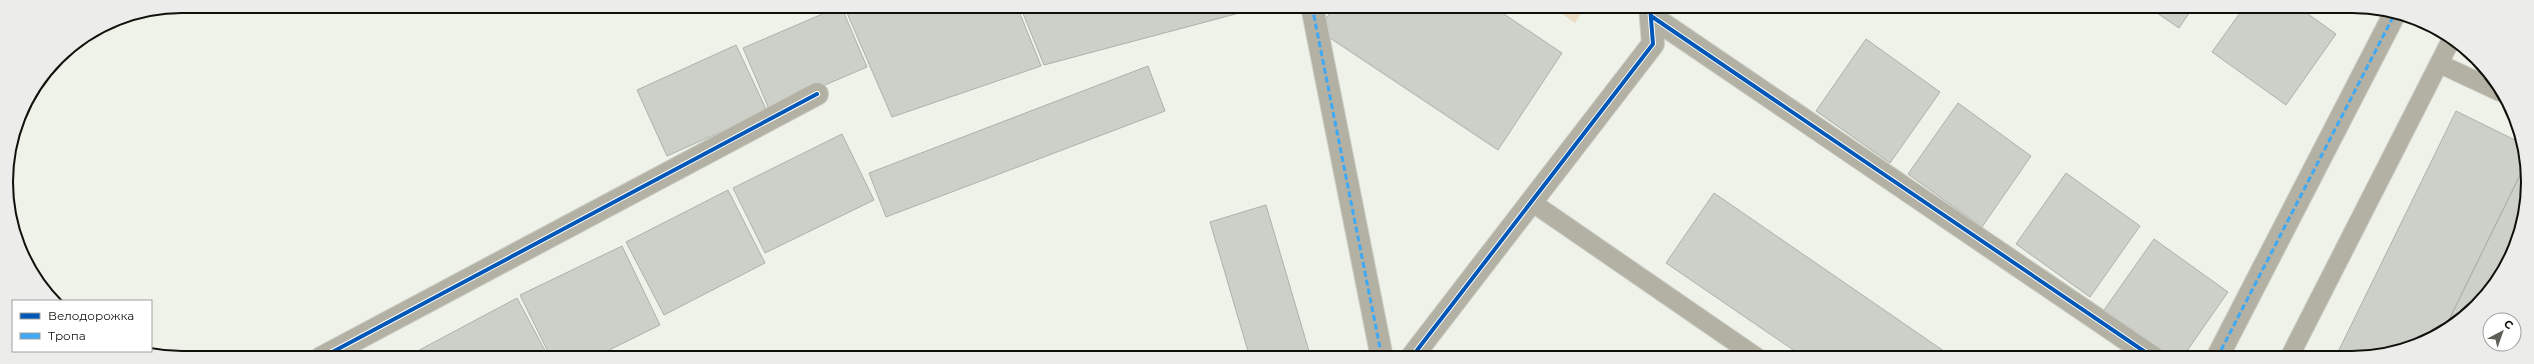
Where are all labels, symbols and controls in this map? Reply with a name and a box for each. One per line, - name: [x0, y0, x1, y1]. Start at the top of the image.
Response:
- legend: [12, 300, 152, 352]
- text: Велодорожка: [48, 308, 134, 323]
- north arrow: [2482, 312, 2522, 352]
- text: С: [2501, 317, 2516, 332]
- text: Тропа: [48, 328, 86, 343]

